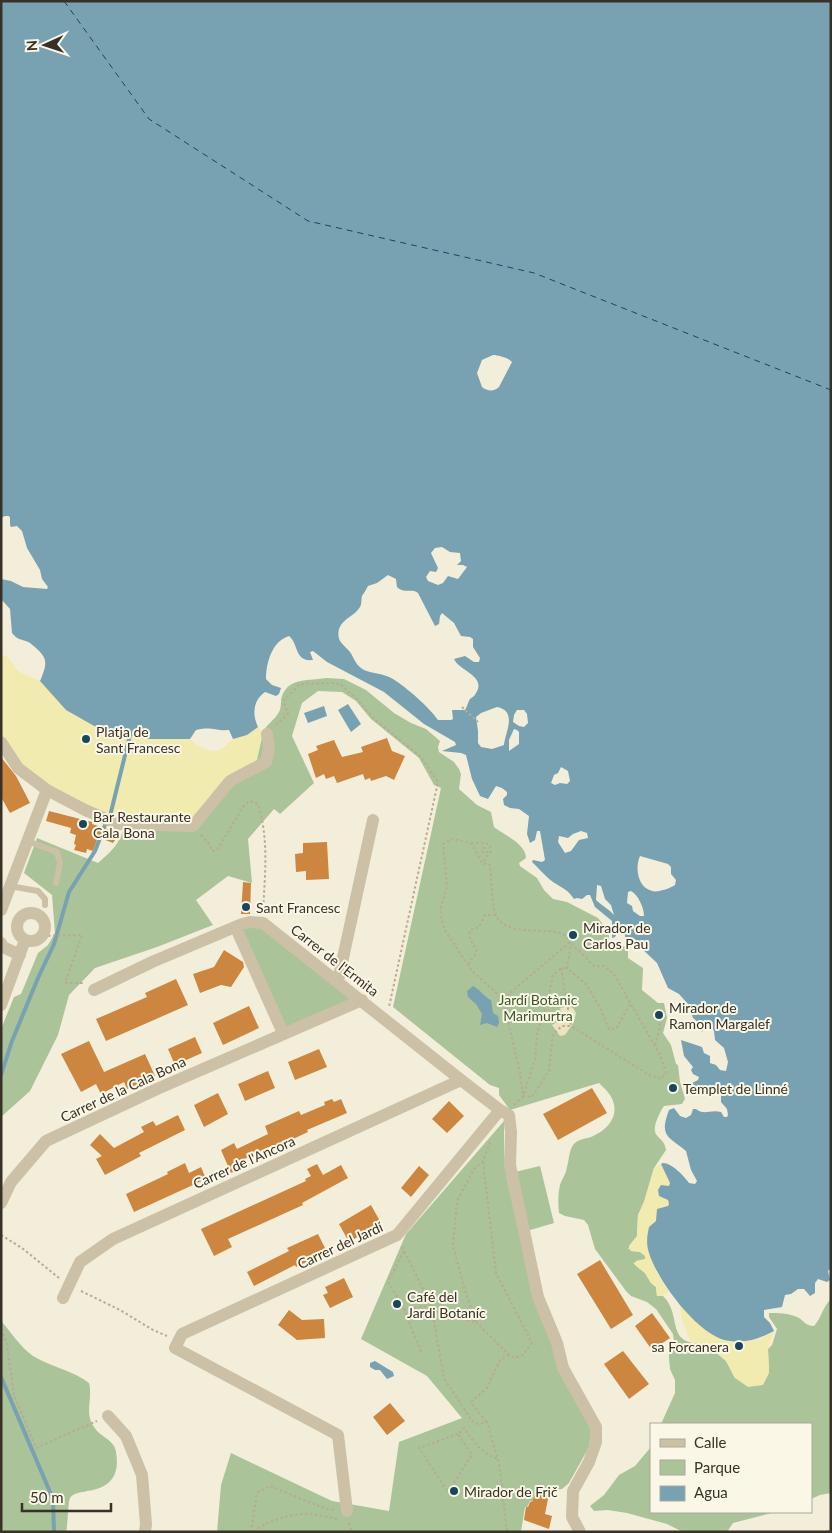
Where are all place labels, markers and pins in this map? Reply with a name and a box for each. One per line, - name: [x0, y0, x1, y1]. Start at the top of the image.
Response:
- place label: Platja de Sant Francesc: [96, 723, 181, 756]
- marker: Platja de Sant Francesc: [80, 733, 92, 745]
- place label: Bar Restaurante Cala Bona: [93, 808, 191, 841]
- marker: Bar Restaurante Cala Bona: [77, 818, 89, 830]
- place label: Sant Francesc: [256, 899, 341, 916]
- marker: Sant Francesc: [240, 901, 252, 913]
- place label: Mirador de Carlos Pau: [583, 919, 651, 952]
- marker: Mirador de Carlos Pau: [567, 929, 579, 941]
- place label: Mirador de Ramon Margalef: [669, 999, 770, 1032]
- marker: Mirador de Ramon Margalef: [653, 1009, 665, 1021]
- place label: Templet de Linné: [683, 1080, 788, 1097]
- marker: Templet de Linné: [667, 1082, 679, 1094]
- place label: Café del Jardi Botaníc: [407, 1288, 486, 1321]
- marker: Café del Jardi Botaníc: [391, 1298, 403, 1310]
- place label: sa Forcanera: [652, 1338, 729, 1355]
- marker: sa Forcanera: [733, 1340, 745, 1352]
- place label: Mirador de Frič: [464, 1483, 558, 1500]
- marker: Mirador de Frič: [448, 1485, 460, 1497]

